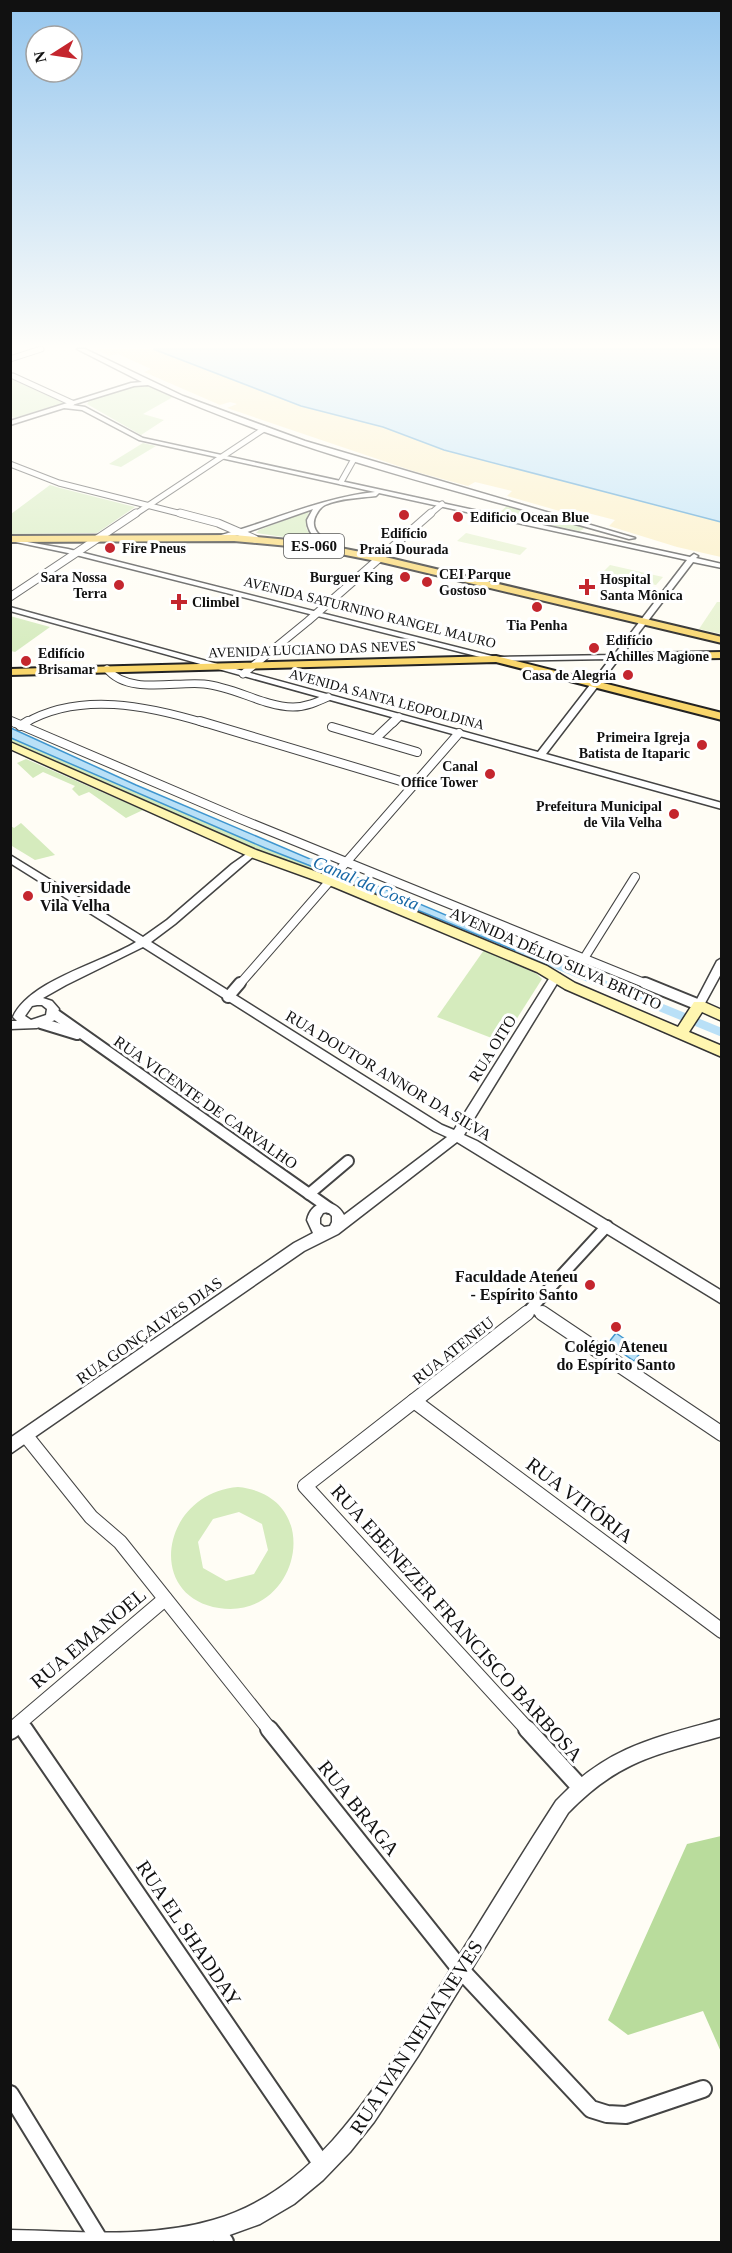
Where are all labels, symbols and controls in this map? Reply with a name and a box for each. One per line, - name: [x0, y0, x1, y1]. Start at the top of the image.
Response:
- north arrow: [24, 24, 84, 84]
- text: N: [30, 49, 49, 64]
- marker: Edifício Praia Dourada: [397, 508, 411, 522]
- marker: Edificio Ocean Blue: [451, 510, 465, 524]
- place label: Edificio Ocean Blue: [470, 510, 589, 525]
- place label: Edifício Praia Dourada: [359, 526, 449, 557]
- road number: ES-060: [284, 534, 344, 558]
- marker: Fire Pneus: [103, 541, 117, 555]
- place label: Fire Pneus: [122, 541, 186, 556]
- place label: CEI Parque Gostoso: [439, 567, 511, 598]
- place label: Sara Nossa Terra: [40, 570, 107, 601]
- place label: Burguer King: [310, 570, 393, 585]
- marker: Burguer King: [398, 570, 412, 584]
- place label: Hospital Santa Mônica: [600, 572, 683, 603]
- street label: AVENIDA SATURNINO RANGEL MAURO: [242, 574, 498, 651]
- marker: CEI Parque Gostoso: [420, 575, 434, 589]
- marker: Sara Nossa Terra: [112, 578, 126, 592]
- marker: Hospital Santa Mônica: [578, 578, 596, 596]
- marker: Climbel: [170, 593, 188, 611]
- place label: Climbel: [192, 595, 240, 610]
- marker: Tia Penha: [530, 600, 544, 614]
- place label: Tia Penha: [507, 618, 567, 633]
- place label: Edifício Achilles Magione: [606, 633, 709, 664]
- street label: AVENIDA LUCIANO DAS NEVES: [208, 638, 416, 661]
- marker: Edifício Achilles Magione: [587, 641, 601, 655]
- place label: Edifício Brisamar: [38, 646, 95, 677]
- marker: Edifício Brisamar: [19, 654, 33, 668]
- street label: AVENIDA SANTA LEOPOLDINA: [288, 666, 487, 733]
- place label: Casa de Alegria: [522, 668, 616, 683]
- marker: Casa de Alegria: [621, 668, 635, 682]
- place label: Primeira Igreja Batista de Itaparic: [579, 730, 690, 761]
- marker: Primeira Igreja Batista de Itaparic: [695, 738, 709, 752]
- place label: Canal Office Tower: [401, 759, 478, 790]
- marker: Canal Office Tower: [483, 767, 497, 781]
- place label: Prefeitura Municipal de Vila Velha: [536, 799, 662, 830]
- marker: Prefeitura Municipal de Vila Velha: [667, 807, 681, 821]
- water label: Canal da Costa: [310, 852, 422, 914]
- place label: Universidade Vila Velha: [40, 879, 131, 914]
- marker: Universidade Vila Velha: [21, 889, 35, 903]
- street label: AVENIDA DÉLIO SILVA BRITTO: [447, 903, 665, 1013]
- street label: RUA DOUTOR ANNOR DA SILVA: [283, 1007, 495, 1144]
- street label: RUA OITO: [465, 1012, 519, 1084]
- street label: RUA VICENTE DE CARVALHO: [111, 1032, 301, 1172]
- place label: Faculdade Ateneu - Espírito Santo: [455, 1268, 578, 1304]
- street label: RUA GONÇALVES DIAS: [73, 1274, 226, 1388]
- marker: Faculdade Ateneu - Espírito Santo: [583, 1278, 597, 1292]
- street label: RUA ATENEU: [409, 1313, 498, 1387]
- marker: Colégio Ateneu do Espírito Santo: [609, 1320, 623, 1334]
- place label: Colégio Ateneu do Espírito Santo: [556, 1338, 676, 1374]
- street label: RUA VITÓRIA: [522, 1452, 639, 1548]
- street label: RUA EBENEZER FRANCISCO BARBOSA: [327, 1480, 588, 1766]
- street label: RUA EMANOEL: [26, 1583, 150, 1693]
- street label: RUA BRAGA: [314, 1756, 404, 1860]
- street label: RUA EL SHADDAY: [132, 1856, 246, 2010]
- street label: RUA IVAN NEIVA NEVES: [345, 1936, 487, 2138]

